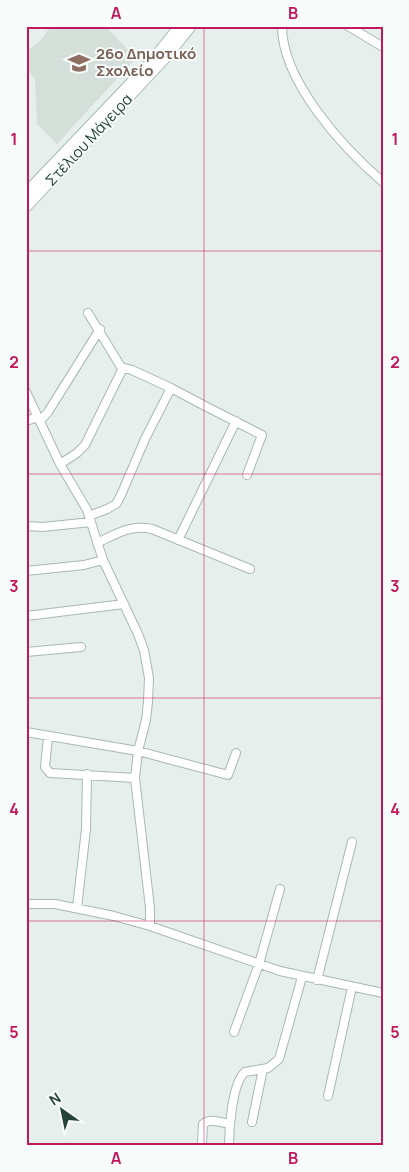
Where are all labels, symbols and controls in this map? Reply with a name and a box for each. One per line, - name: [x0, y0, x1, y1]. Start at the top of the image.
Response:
- text: A: [111, 2, 122, 24]
- text: B: [288, 2, 298, 24]
- place label: 26ο Δημοτικό Σχολείο: [96, 43, 196, 81]
- school or university icon: 26ο Δημοτικό Σχολείο: [66, 50, 92, 76]
- street label: Στέλιου Μάγειρα: [40, 89, 137, 190]
- text: 1: [10, 128, 18, 150]
- text: 1: [391, 128, 399, 150]
- text: 2: [9, 351, 19, 373]
- text: 2: [390, 351, 400, 373]
- text: 3: [9, 575, 19, 597]
- text: 3: [390, 575, 400, 597]
- text: 4: [9, 798, 19, 820]
- text: 4: [390, 798, 400, 820]
- text: 5: [9, 1021, 19, 1043]
- text: 5: [390, 1021, 400, 1043]
- north arrow: [38, 1084, 88, 1134]
- text: N: [45, 1088, 64, 1109]
- text: A: [111, 1147, 122, 1169]
- text: B: [288, 1147, 298, 1169]

